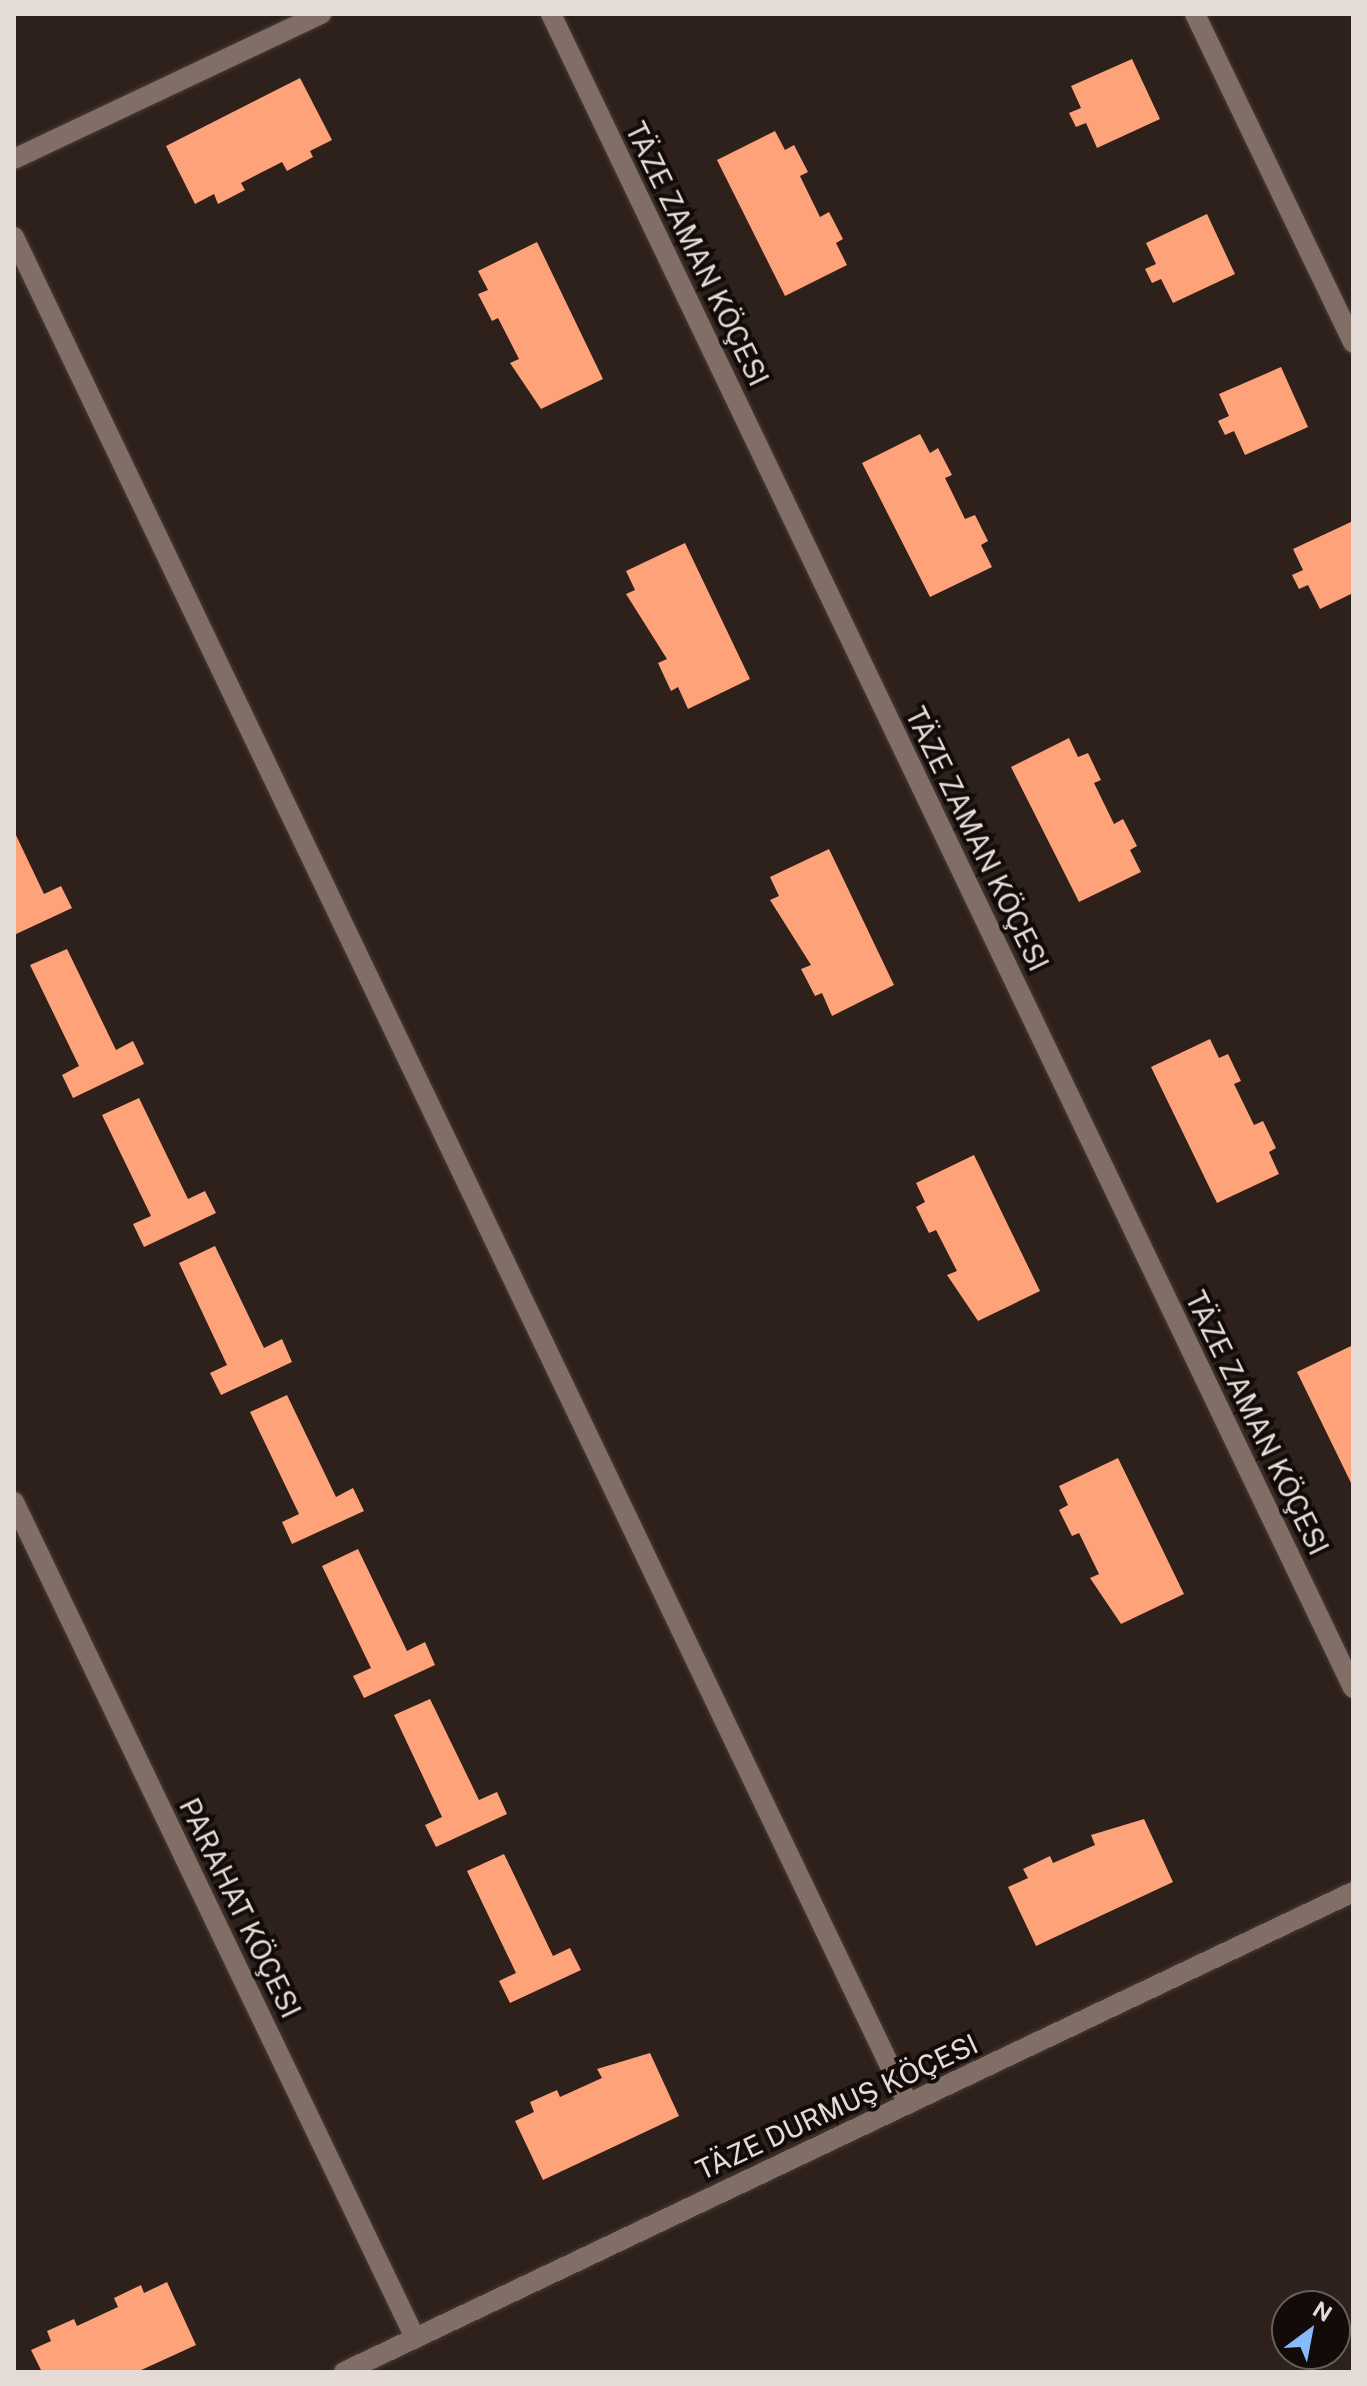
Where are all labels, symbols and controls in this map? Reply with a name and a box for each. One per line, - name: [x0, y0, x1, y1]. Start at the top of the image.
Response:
- street label: TÄZE ZAMAN KÖÇESI: [618, 117, 776, 391]
- street label: TÄZE ZAMAN KÖÇESI: [898, 702, 1056, 976]
- street label: TÄZE ZAMAN KÖÇESI: [1178, 1286, 1336, 1560]
- street label: PARAHAT KÖÇESI: [172, 1793, 308, 2023]
- street label: TÄZE DURMUŞ KÖÇESI: [691, 2027, 983, 2187]
- north arrow: [1271, 2290, 1351, 2370]
- text: N: [1308, 2296, 1337, 2327]

